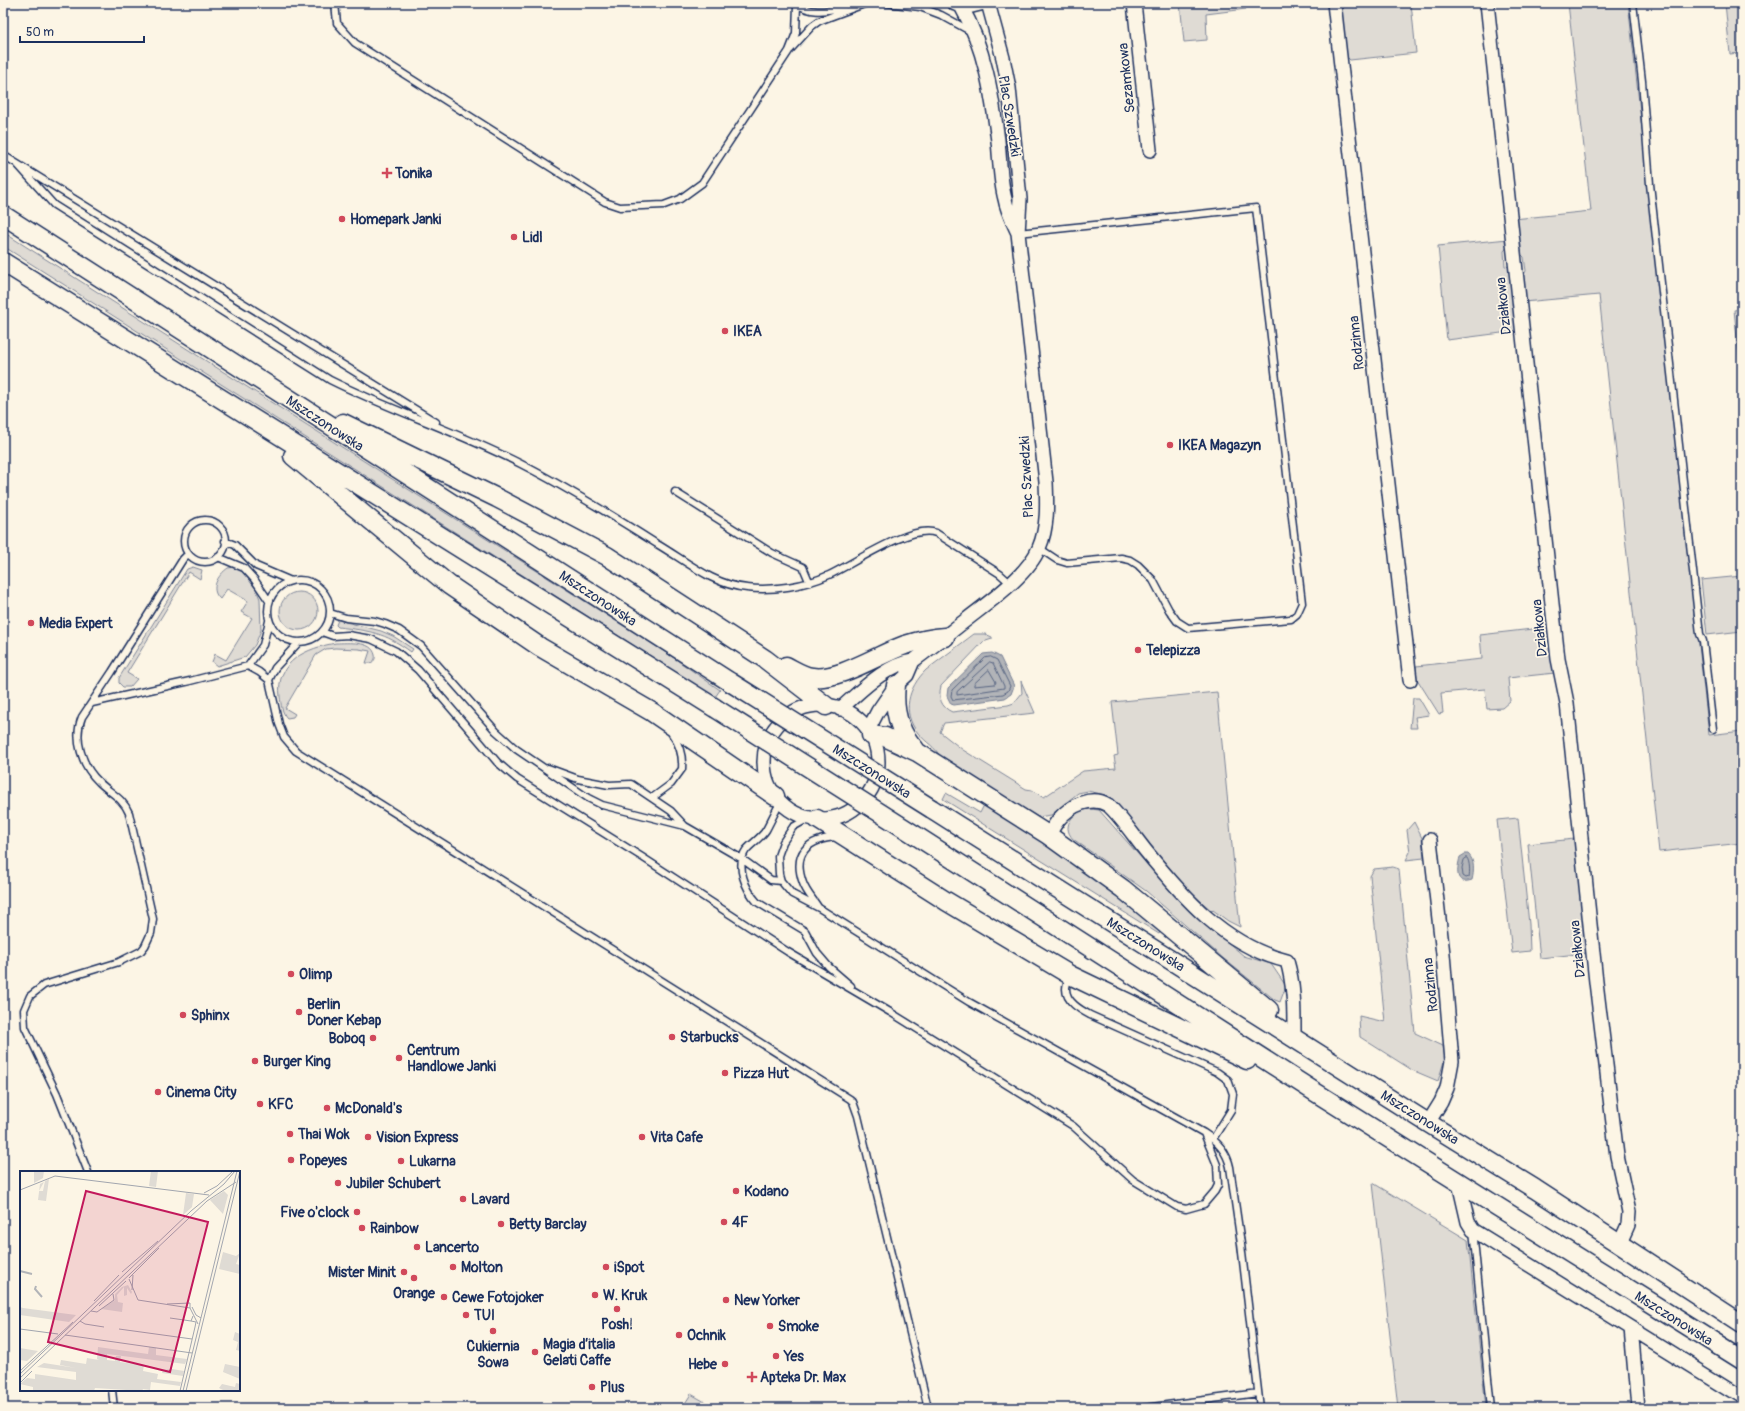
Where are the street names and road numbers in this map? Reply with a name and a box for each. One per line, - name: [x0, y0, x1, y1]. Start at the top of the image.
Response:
- street label: Sezamkowa: [1114, 42, 1139, 114]
- street label: Plac Szwedzki: [995, 74, 1024, 158]
- street label: Działkowa: [1492, 276, 1515, 336]
- street label: Rodzinna: [1345, 315, 1368, 371]
- street label: Mszczonowska: [283, 392, 367, 455]
- street label: Plac Szwedzki: [1016, 435, 1037, 518]
- street label: Mszczonowska: [556, 567, 640, 630]
- street label: Działkowa: [1528, 598, 1551, 658]
- street label: Mszczonowska: [829, 741, 914, 802]
- street label: Mszczonowska: [1103, 914, 1188, 975]
- street label: Działkowa: [1566, 919, 1589, 979]
- street label: Rodzinna: [1419, 957, 1442, 1013]
- street label: Mszczonowska: [1377, 1087, 1462, 1148]
- street label: Mszczonowska: [1631, 1288, 1716, 1349]

